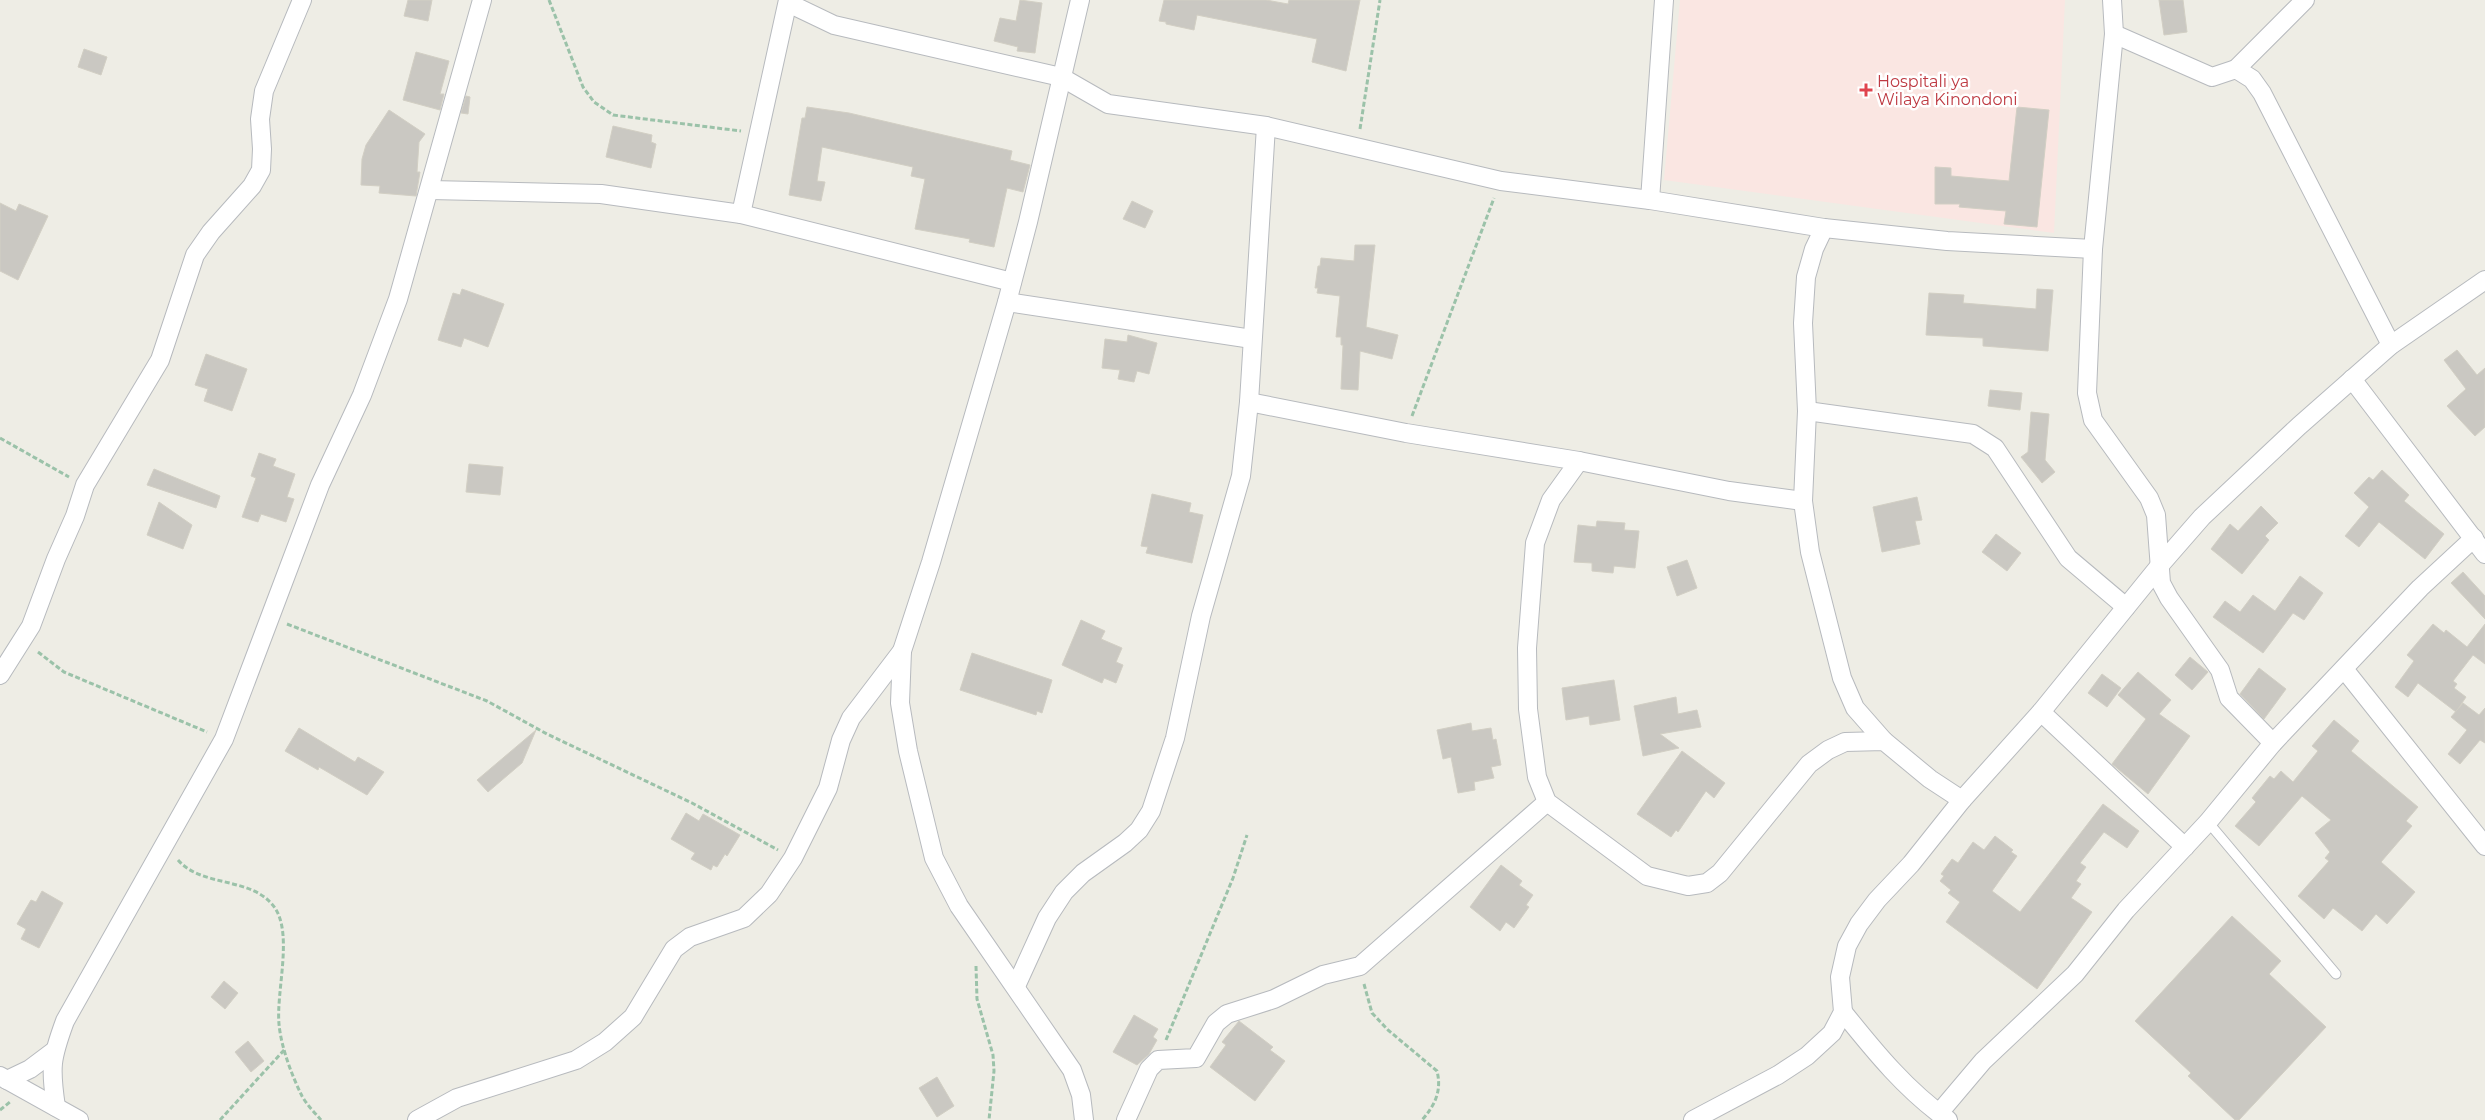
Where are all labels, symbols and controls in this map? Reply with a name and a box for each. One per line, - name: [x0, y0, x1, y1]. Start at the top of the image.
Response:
- place label: Hospitali ya Wilaya Kinondoni: [1877, 72, 2018, 109]
- marker: Hospitali ya Wilaya Kinondoni: [1859, 83, 1873, 97]

